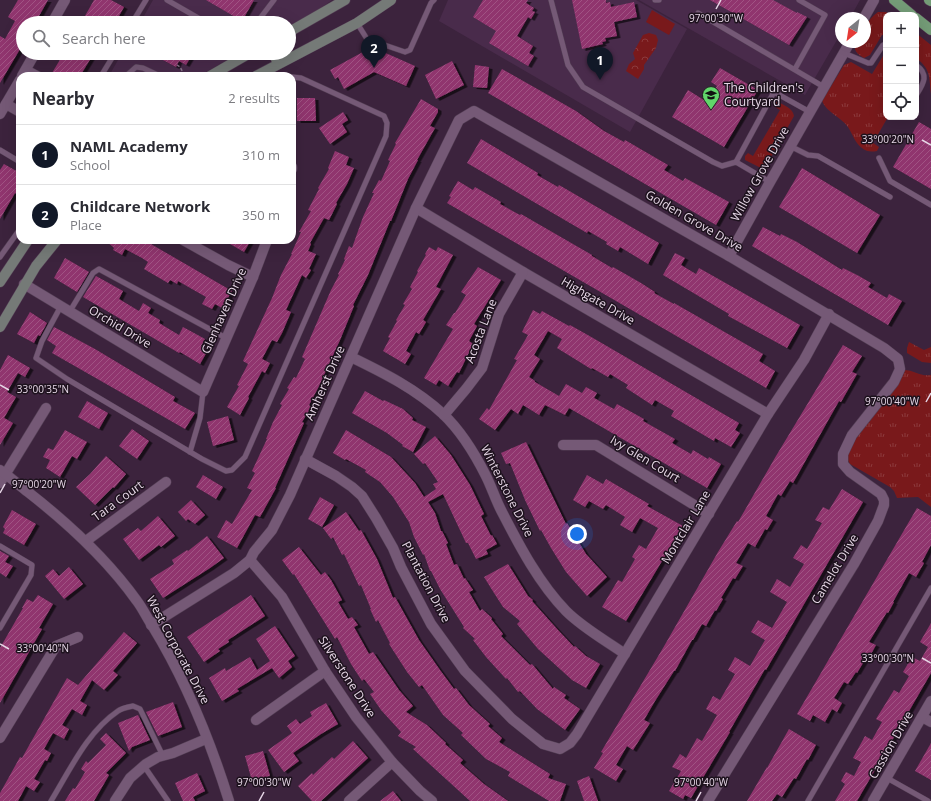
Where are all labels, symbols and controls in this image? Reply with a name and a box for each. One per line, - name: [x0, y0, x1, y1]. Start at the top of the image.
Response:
- text: 97°00'30"W: [689, 11, 744, 25]
- north arrow: [835, 12, 871, 48]
- map controls: [883, 12, 919, 120]
- button: +: [883, 12, 919, 48]
- search box: [16, 16, 296, 60]
- icon: search: [30, 27, 52, 49]
- text: Search here: [62, 28, 146, 48]
- pin: 2: [361, 35, 387, 68]
- pin: 1: [587, 47, 613, 80]
- button: −: [883, 48, 919, 84]
- place label: The Children's Courtyard: [724, 79, 804, 110]
- button: locate: [883, 84, 919, 120]
- school or university icon: The Children's Courtyard: [701, 85, 721, 110]
- text: Nearby: [32, 87, 94, 110]
- text: 2 results: [228, 89, 280, 107]
- street label: Willow Grove Drive: [726, 123, 793, 224]
- text: 33°00'20"N: [862, 132, 914, 146]
- text: NAML Academy: [70, 136, 188, 156]
- text: 1: [41, 146, 49, 164]
- text: 310 m: [242, 146, 280, 164]
- text: School: [70, 156, 110, 174]
- street label: Golden Grove Drive: [643, 186, 746, 255]
- text: Childcare Network: [70, 196, 210, 216]
- text: 2: [41, 206, 49, 224]
- text: 350 m: [242, 206, 280, 224]
- text: Place: [70, 216, 102, 234]
- street label: Glenhaven Drive: [197, 265, 250, 356]
- street label: Highgate Drive: [558, 273, 638, 329]
- street label: Acosta Lane: [461, 296, 501, 365]
- street label: Orchid Drive: [86, 301, 155, 352]
- street label: Amherst Drive: [300, 342, 349, 423]
- text: 33°00'35"N: [17, 382, 69, 396]
- text: 97°00'40"W: [865, 394, 920, 408]
- street label: Ivy Glen Court: [607, 431, 683, 486]
- street label: Winterstone Drive: [477, 442, 538, 540]
- street label: Tara Court: [89, 476, 147, 525]
- text: 97°00'20"W: [12, 477, 67, 491]
- street label: Montclair Lane: [657, 486, 714, 567]
- your location: [567, 524, 587, 544]
- street label: Camelot Drive: [807, 530, 862, 607]
- street label: Plantation Drive: [398, 538, 455, 626]
- street label: West Corporate Drive: [143, 593, 214, 707]
- street label: Silverstone Drive: [315, 633, 380, 721]
- text: 33°00'40"N: [17, 641, 69, 655]
- text: 33°00'30"N: [862, 651, 914, 665]
- street label: Cassion Drive: [864, 707, 917, 782]
- text: 97°00'30"W: [237, 775, 292, 789]
- text: 97°00'40"W: [674, 775, 729, 789]

